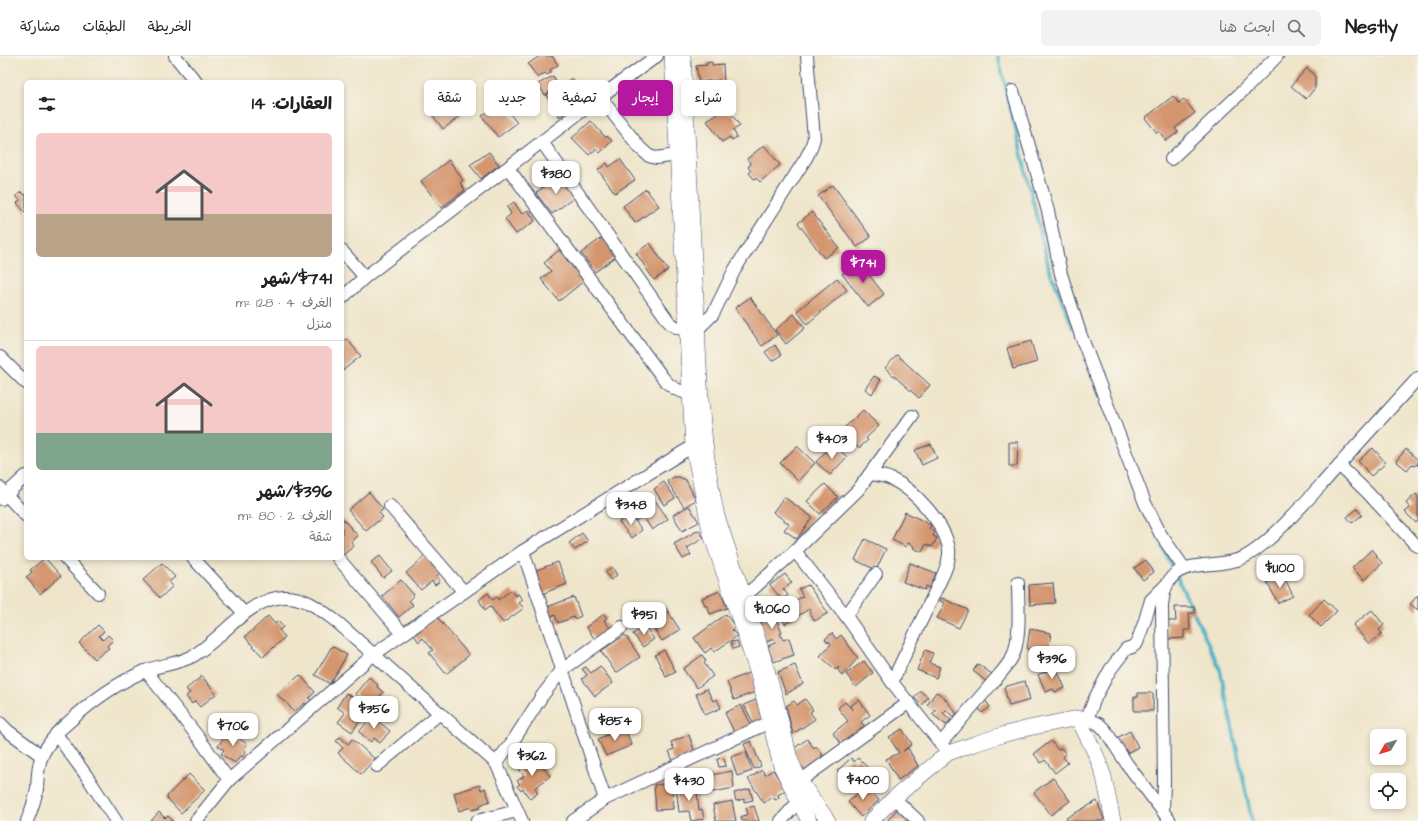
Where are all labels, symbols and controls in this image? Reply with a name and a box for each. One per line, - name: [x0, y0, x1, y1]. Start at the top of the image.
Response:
- search box: [1041, 10, 1321, 46]
- text: Nestly: [1345, 14, 1398, 41]
- text: مشاركة: [20, 17, 60, 37]
- text: الطبقات: [82, 17, 126, 37]
- text: الخريطة: [148, 17, 191, 37]
- text: ابحث هنا: [1219, 17, 1275, 38]
- icon: search: [1285, 17, 1307, 39]
- chip: شقة: [424, 80, 476, 116]
- chip: جديد: [484, 80, 540, 116]
- chip: تصفية: [548, 80, 610, 116]
- chip: إيجار: [618, 80, 673, 116]
- chip: شراء: [681, 80, 736, 116]
- text: العقارات: 14: [252, 92, 332, 116]
- icon: filters: [36, 93, 58, 115]
- icon: home: [148, 159, 220, 231]
- pin: $380: [532, 161, 580, 195]
- text: $380: [541, 165, 571, 183]
- pin: $741: [839, 250, 887, 284]
- text: $741: [850, 254, 876, 272]
- text: $741/شهر: [262, 267, 332, 291]
- text: الغرف: 4 · 128 m²: [236, 294, 332, 312]
- text: منزل: [306, 315, 332, 333]
- icon: home: [148, 372, 220, 444]
- pin: $403: [808, 426, 856, 460]
- text: $403: [817, 430, 847, 448]
- text: $396/شهر: [258, 480, 332, 504]
- pin: $348: [607, 492, 655, 526]
- text: $348: [615, 496, 647, 514]
- text: الغرف: 2 · 80 m²: [238, 507, 332, 525]
- text: شقة: [309, 528, 332, 546]
- pin: $1,100: [1247, 555, 1313, 589]
- text: $1,100: [1265, 559, 1295, 577]
- pin: $1,060: [739, 596, 805, 630]
- text: $1,060: [754, 600, 790, 618]
- pin: $951: [620, 602, 668, 636]
- text: $951: [631, 606, 657, 624]
- pin: $396: [1028, 646, 1076, 680]
- text: $396: [1037, 650, 1067, 668]
- pin: $356: [350, 696, 398, 730]
- text: $356: [358, 700, 390, 718]
- pin: $854: [591, 708, 639, 742]
- text: $854: [598, 712, 632, 730]
- pin: $706: [209, 713, 257, 747]
- text: $706: [217, 717, 249, 735]
- north arrow: [1370, 729, 1406, 765]
- map controls: [1370, 729, 1406, 809]
- pin: $362: [508, 743, 556, 777]
- text: $362: [517, 747, 547, 765]
- pin: $400: [839, 767, 887, 801]
- pin: $430: [665, 768, 713, 802]
- text: $400: [847, 771, 879, 789]
- text: $430: [674, 772, 704, 790]
- button: locate: [1370, 773, 1406, 809]

